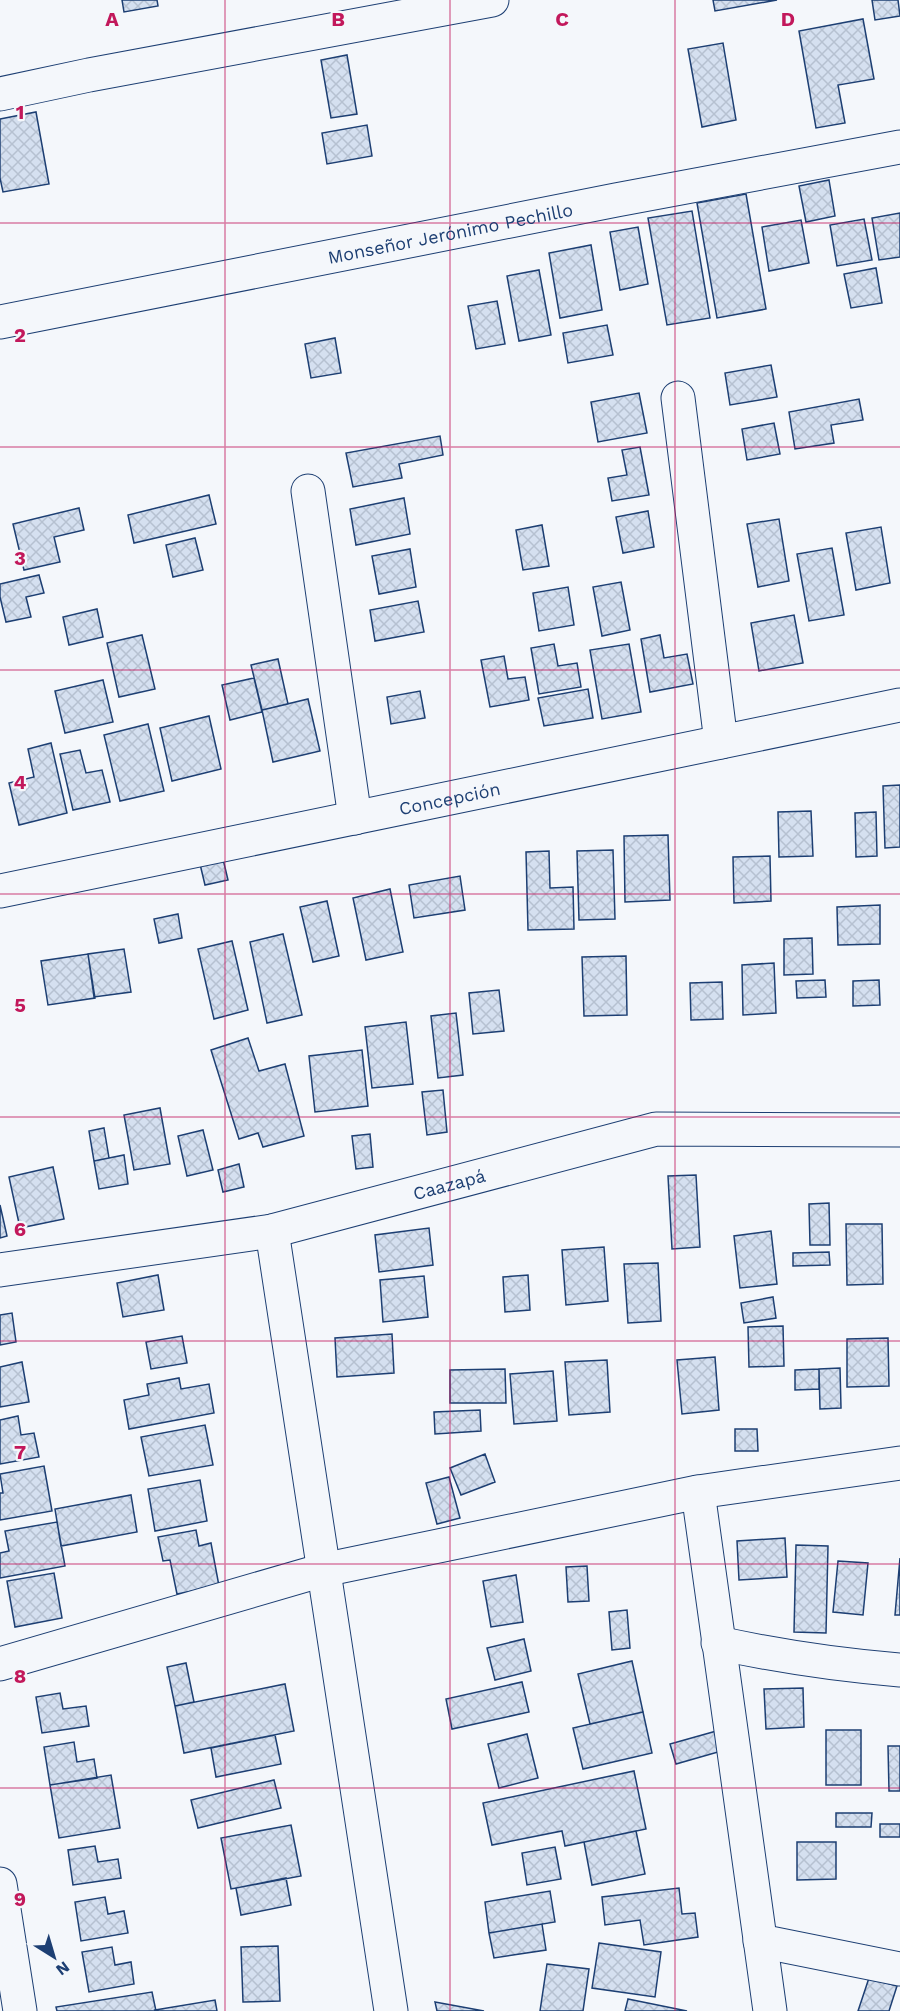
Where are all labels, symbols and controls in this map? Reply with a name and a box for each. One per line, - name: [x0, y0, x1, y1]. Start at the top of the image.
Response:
- text: A: [105, 7, 119, 31]
- text: B: [331, 7, 345, 31]
- text: C: [555, 7, 569, 31]
- text: D: [781, 7, 795, 31]
- text: 1: [16, 100, 24, 124]
- street label: Monseñor Jerónimo Pechillo: [326, 198, 575, 267]
- text: 2: [14, 323, 26, 347]
- text: 3: [14, 546, 26, 570]
- text: 4: [14, 770, 27, 794]
- street label: Concepción: [397, 777, 502, 819]
- text: 5: [14, 993, 26, 1017]
- street label: Caazapá: [411, 1164, 488, 1204]
- text: 6: [14, 1217, 26, 1241]
- text: 7: [14, 1440, 26, 1464]
- text: 8: [14, 1664, 26, 1688]
- text: 9: [14, 1887, 26, 1911]
- north arrow: [24, 1927, 84, 1987]
- text: N: [52, 1957, 73, 1980]

